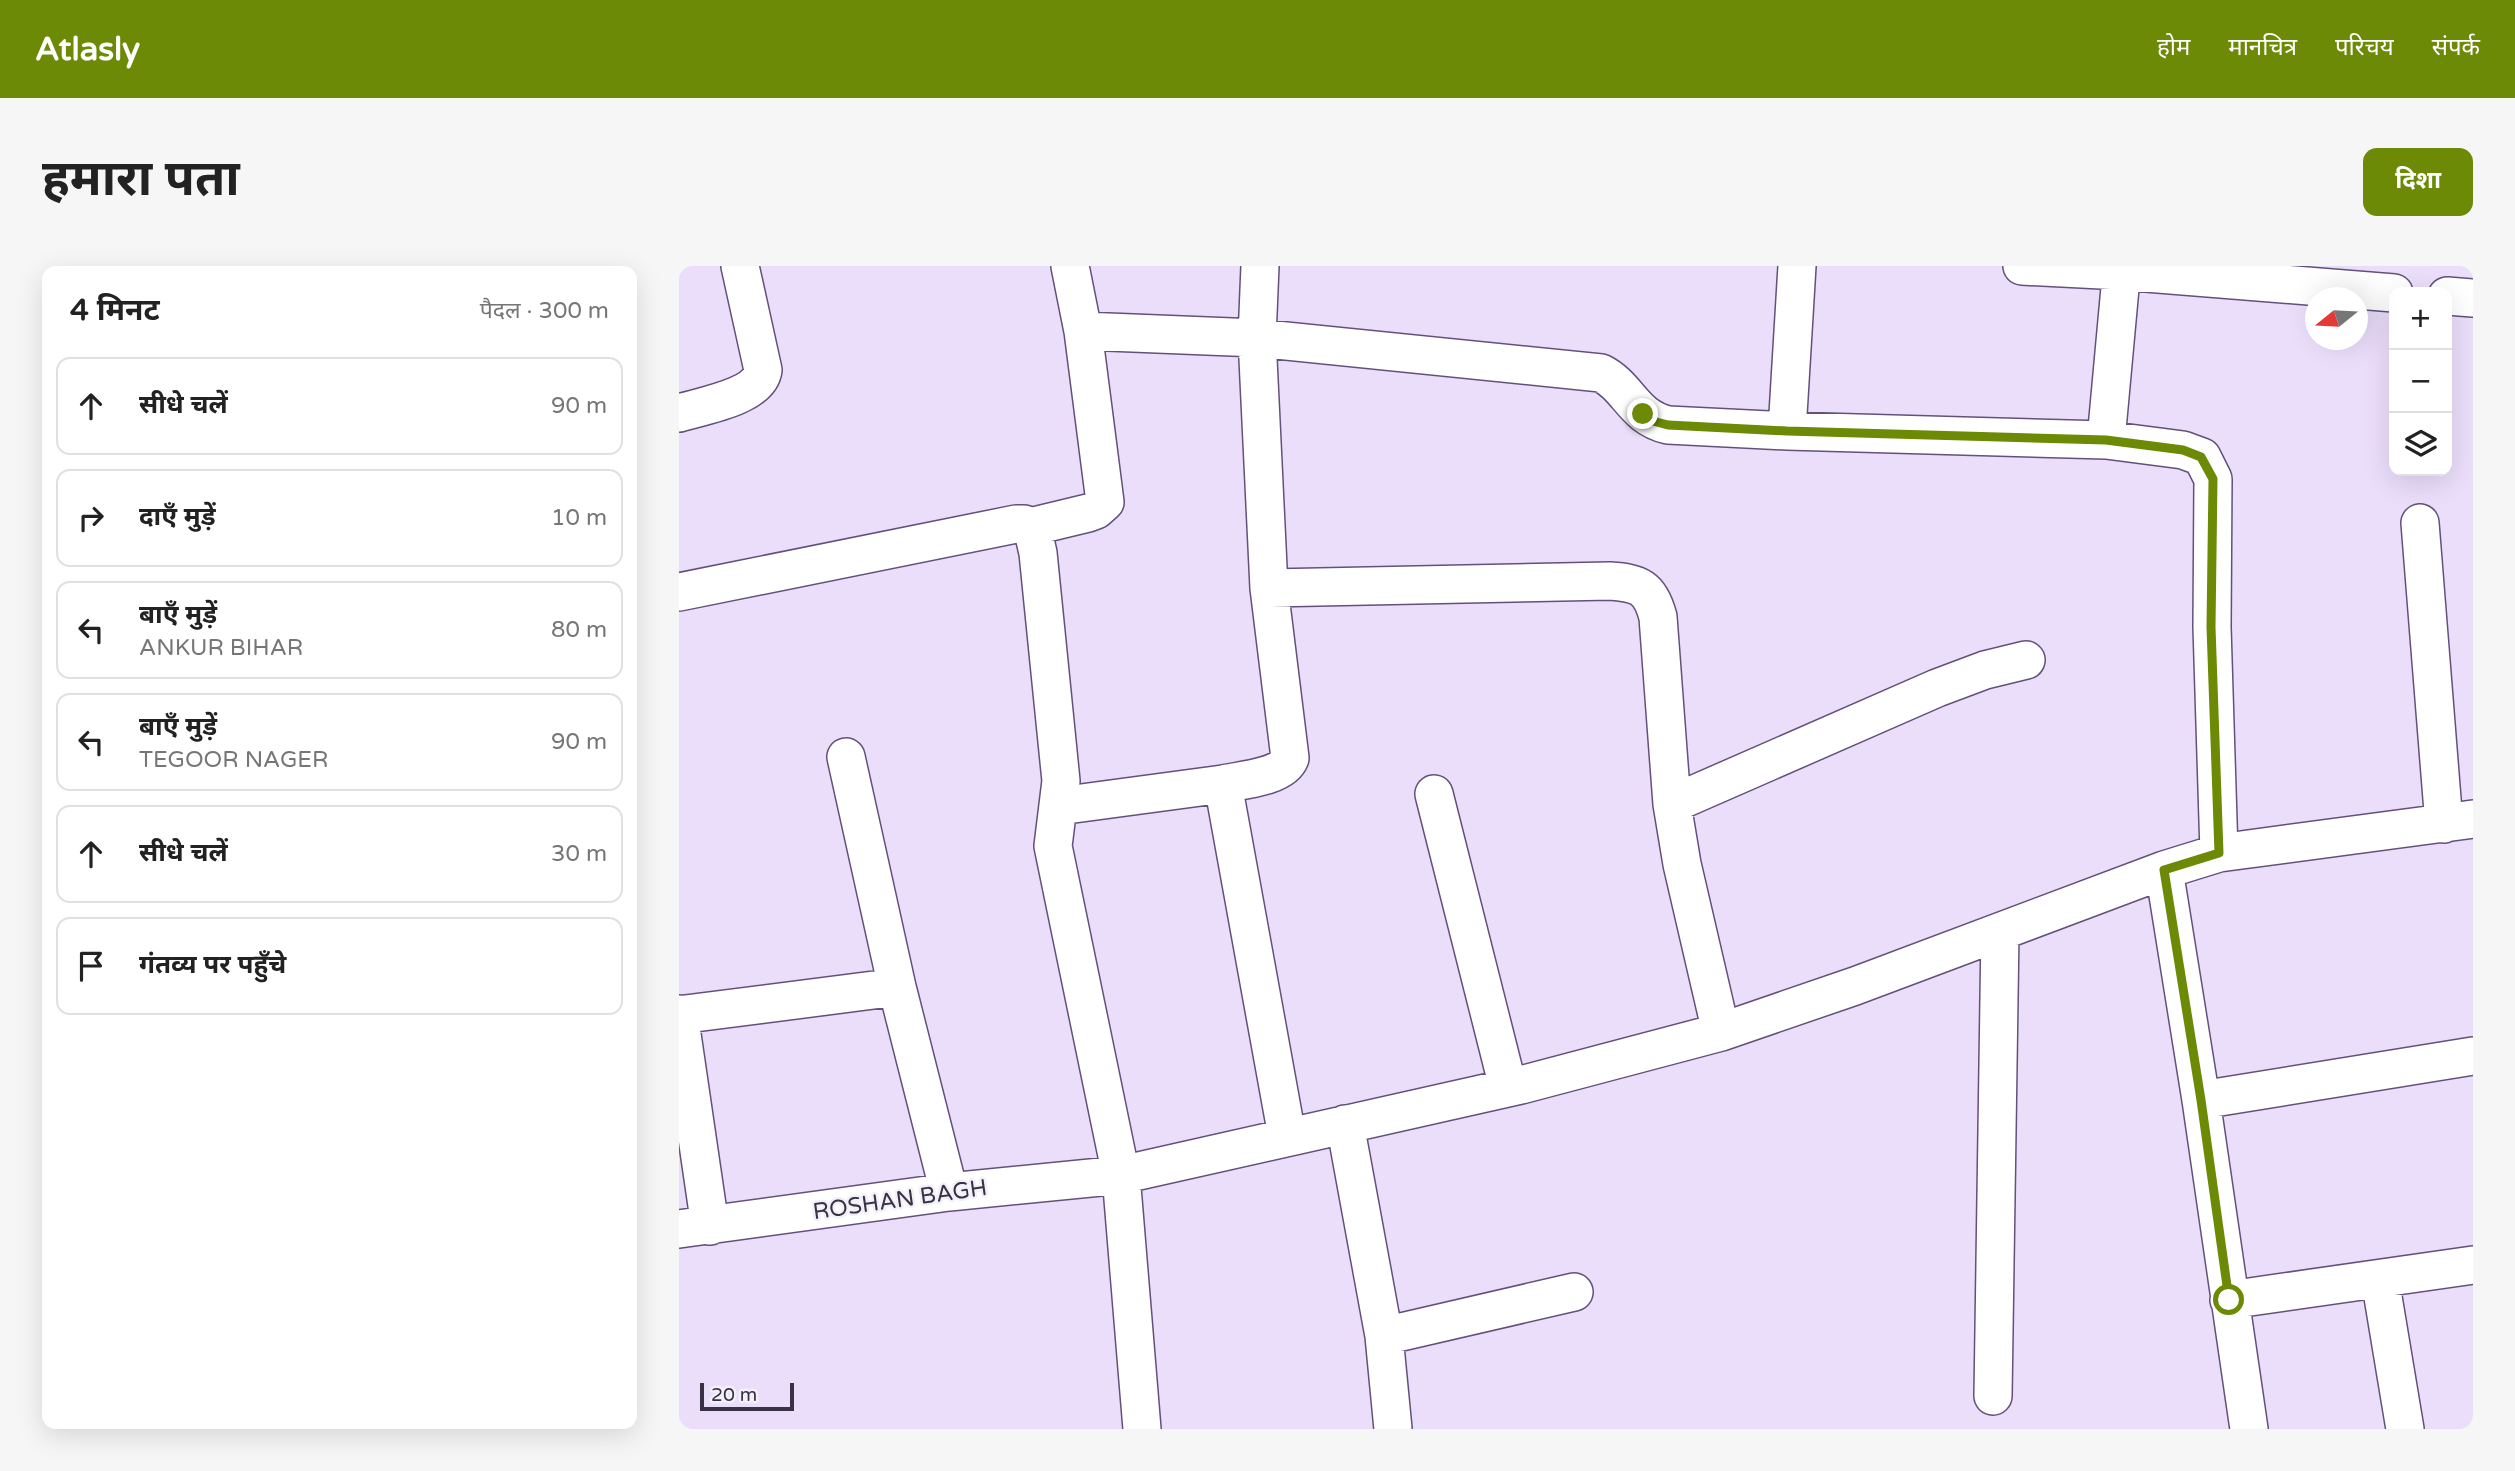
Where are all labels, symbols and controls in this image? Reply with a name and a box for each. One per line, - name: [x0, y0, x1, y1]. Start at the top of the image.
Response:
- text: Atlasly: [35, 30, 140, 69]
- text: होम: [2157, 33, 2190, 62]
- text: मानचित्र: [2228, 33, 2297, 62]
- text: परिचय: [2335, 33, 2394, 62]
- text: संपर्क: [2432, 33, 2480, 62]
- button: दिशा: [2363, 148, 2473, 216]
- text: हमारा पता: [42, 150, 240, 209]
- north arrow: [2305, 287, 2368, 350]
- map controls: [2389, 287, 2452, 476]
- button: +: [2389, 287, 2452, 350]
- text: 4 मिनट: [70, 292, 160, 329]
- text: पैदल · 300 m: [480, 297, 609, 325]
- button: −: [2389, 350, 2452, 413]
- icon: ahead: [72, 387, 110, 425]
- text: सीधे चलें: [139, 389, 228, 420]
- text: 90 m: [551, 392, 607, 420]
- route end: [1627, 398, 1658, 429]
- button: layers: [2389, 413, 2452, 476]
- icon: right: [72, 499, 110, 537]
- text: दाएँ मुड़ें: [139, 501, 216, 532]
- text: 10 m: [551, 504, 607, 532]
- text: बाएँ मुड़ें: [139, 599, 217, 630]
- icon: left: [72, 611, 110, 649]
- text: 80 m: [551, 616, 607, 644]
- text: ANKUR BIHAR: [139, 634, 303, 662]
- text: बाएँ मुड़ें: [139, 711, 217, 742]
- icon: left: [72, 723, 110, 761]
- text: 90 m: [551, 728, 607, 756]
- text: TEGOOR NAGER: [139, 746, 328, 774]
- icon: ahead: [72, 835, 110, 873]
- text: सीधे चलें: [139, 837, 228, 868]
- text: 30 m: [551, 840, 607, 868]
- icon: arrive: [72, 947, 110, 985]
- text: गंतव्य पर पहुँचे: [139, 949, 286, 980]
- street label: ROSHAN BAGH: [811, 1174, 989, 1226]
- route start: [2213, 1284, 2244, 1315]
- scale bar: [700, 1380, 795, 1412]
- text: 20 m: [711, 1384, 757, 1406]

